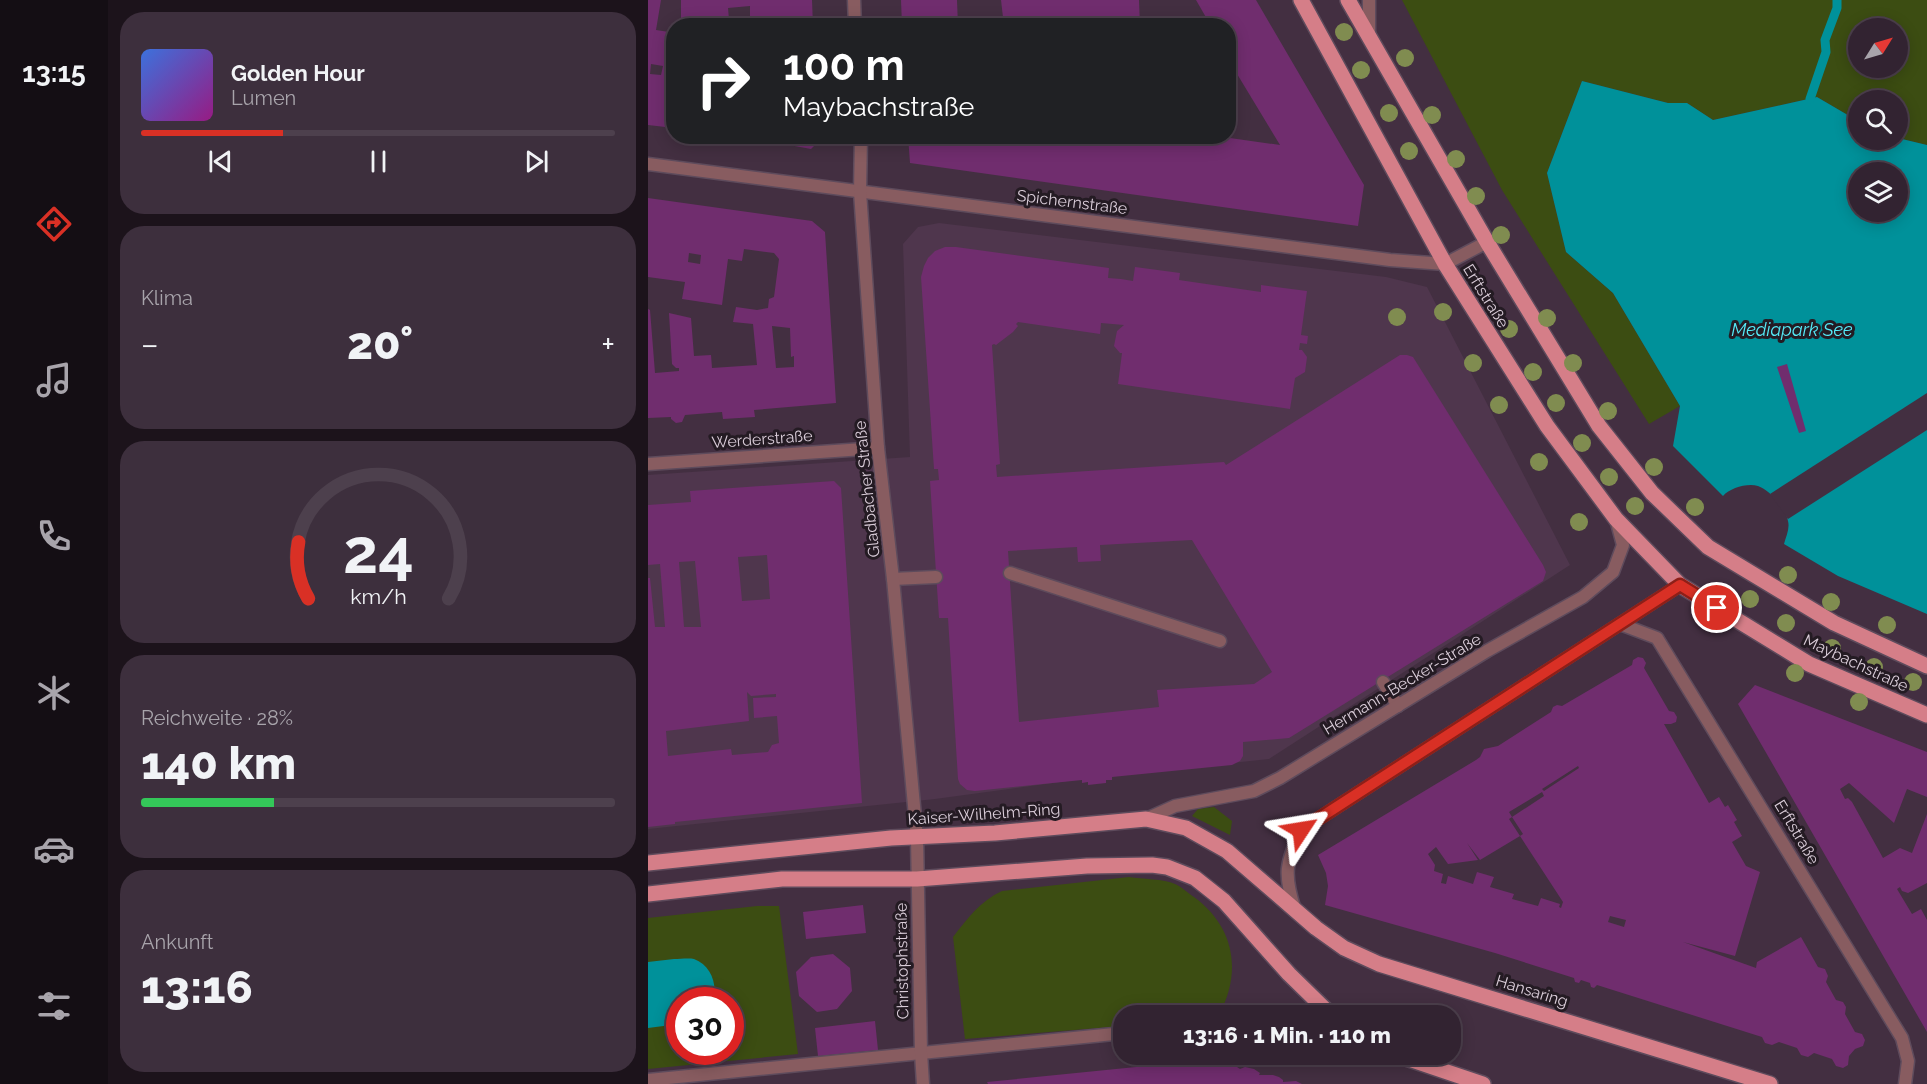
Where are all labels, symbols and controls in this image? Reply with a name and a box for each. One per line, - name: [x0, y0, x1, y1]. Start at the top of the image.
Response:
- north arrow: [1848, 18, 1908, 78]
- map controls: [1848, 18, 1908, 222]
- text: 100 m: [783, 41, 905, 90]
- icon: right: [684, 42, 762, 120]
- text: 13:15: [22, 57, 86, 88]
- text: Golden Hour: [231, 60, 365, 86]
- text: Lumen: [231, 86, 296, 110]
- button: search: [1848, 90, 1908, 150]
- text: Maybachstraße: [783, 91, 974, 122]
- icon: previous: [204, 145, 237, 178]
- icon: pause: [362, 145, 395, 178]
- icon: next: [520, 145, 553, 178]
- button: layers: [1848, 162, 1908, 222]
- street label: Spichernstraße: [1016, 186, 1128, 218]
- icon: directions: [33, 203, 75, 245]
- street label: Erftstraße: [1459, 261, 1513, 331]
- text: Klima: [141, 286, 193, 310]
- text: 20°: [347, 317, 413, 370]
- water label: Mediapark See: [1731, 319, 1853, 340]
- text: −: [141, 325, 159, 364]
- text: +: [601, 325, 615, 364]
- icon: music: [33, 359, 75, 401]
- street label: Gladbacher Straße: [850, 420, 884, 558]
- street label: Werderstraße: [711, 426, 813, 452]
- text: 24: [343, 514, 413, 588]
- icon: phone: [33, 515, 75, 557]
- pin: [1691, 582, 1742, 633]
- text: km/h: [350, 584, 406, 609]
- icon: arrive: [1700, 591, 1733, 624]
- street label: Hermann-Becker-Straße: [1320, 629, 1484, 739]
- street label: Maybachstraße: [1801, 630, 1911, 696]
- icon: climate: [33, 672, 75, 714]
- text: Reichweite · 28%: [141, 706, 293, 730]
- text: 140 km: [141, 737, 296, 790]
- street label: Erftstraße: [1770, 796, 1824, 868]
- position arrow: [1269, 798, 1333, 862]
- street label: Kaiser-Wilhelm-Ring: [907, 799, 1061, 829]
- icon: car: [33, 828, 75, 870]
- street label: Christophstraße: [891, 902, 913, 1020]
- text: Ankunft: [141, 930, 214, 954]
- text: 13:16: [141, 961, 253, 1014]
- street label: Hansaring: [1494, 971, 1570, 1011]
- icon: filters: [33, 985, 75, 1027]
- speed limit sign: 30: [666, 987, 744, 1065]
- text: 13:16 · 1 Min. · 110 m: [1183, 1022, 1391, 1048]

